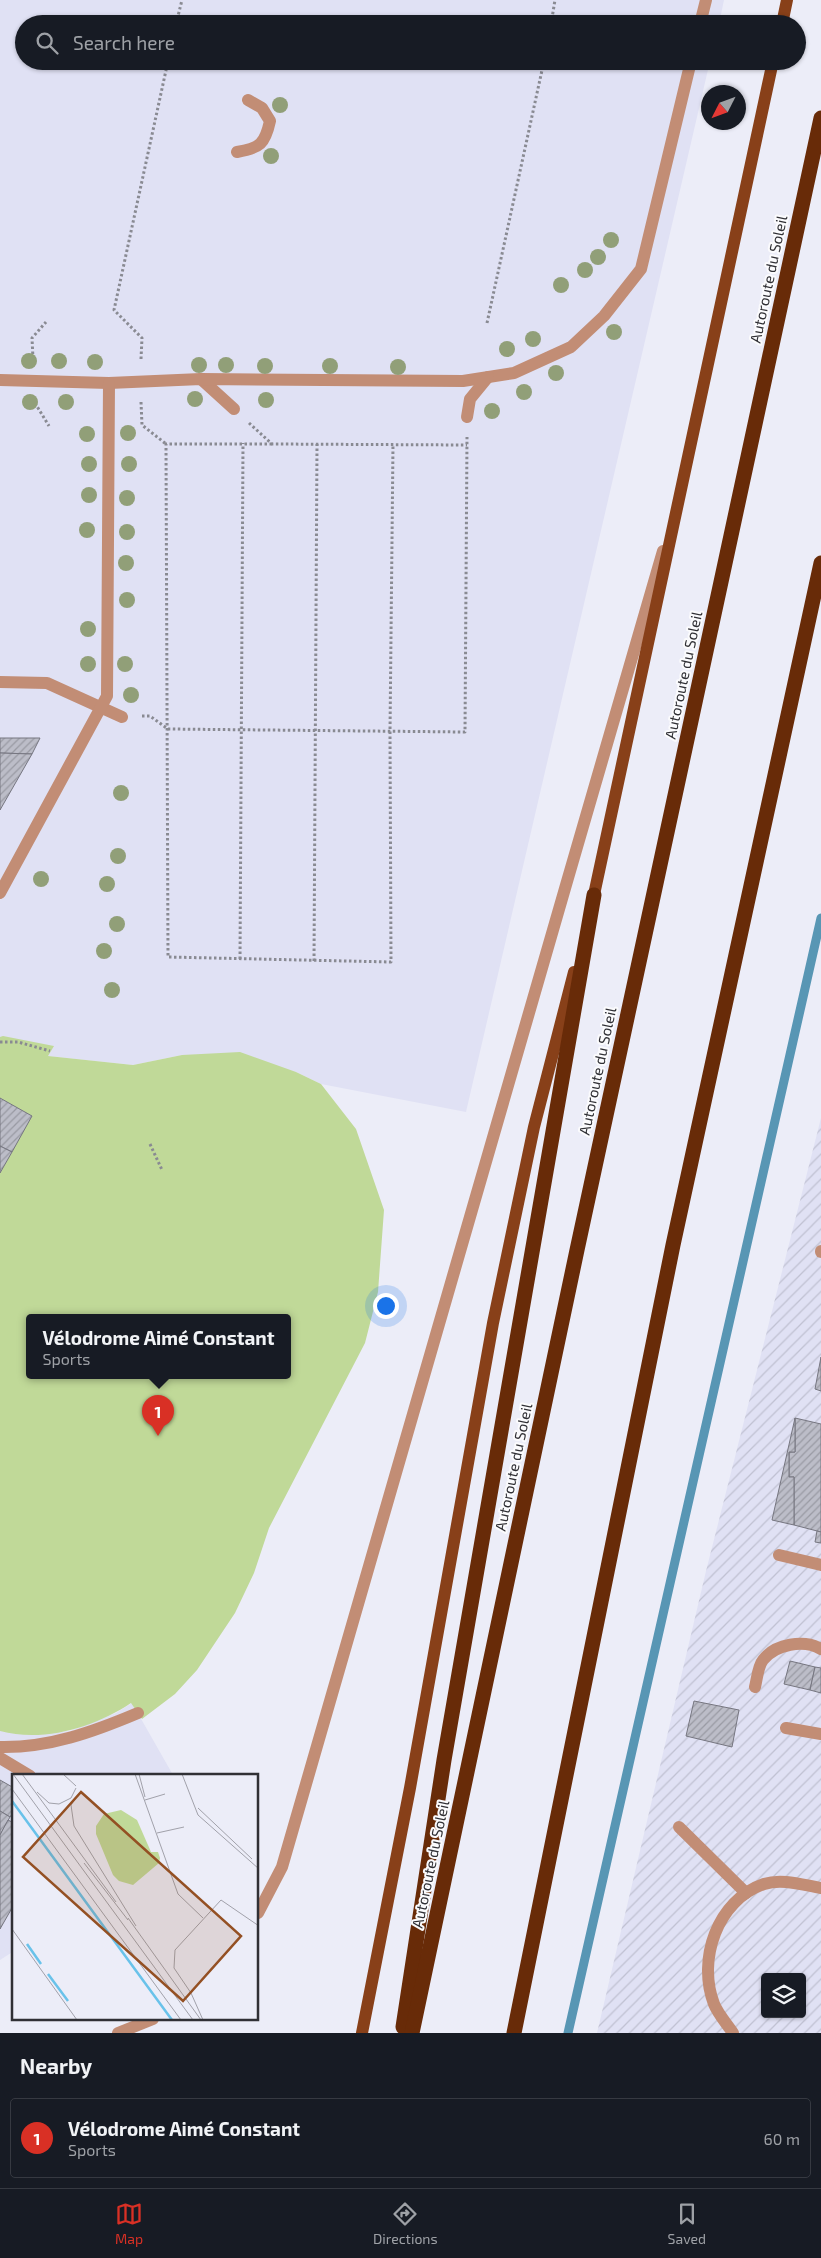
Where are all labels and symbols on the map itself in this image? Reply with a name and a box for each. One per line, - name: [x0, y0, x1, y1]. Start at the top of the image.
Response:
- north arrow: [701, 85, 746, 130]
- street label: Autoroute du Soleil: [746, 213, 790, 345]
- street label: Autoroute du Soleil: [661, 609, 705, 741]
- street label: Autoroute du Soleil: [575, 1005, 619, 1137]
- your location: [373, 1293, 399, 1319]
- pin: 1: [142, 1395, 174, 1436]
- street label: Autoroute du Soleil: [491, 1401, 535, 1533]
- inset map: [12, 1774, 259, 2020]
- street label: Autoroute du Soleil: [408, 1798, 452, 1930]

